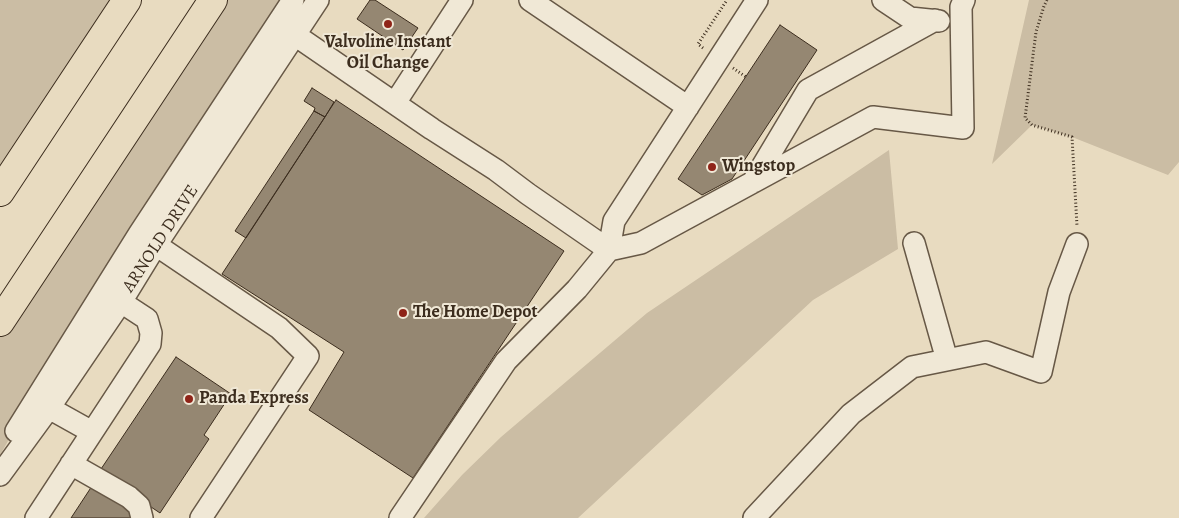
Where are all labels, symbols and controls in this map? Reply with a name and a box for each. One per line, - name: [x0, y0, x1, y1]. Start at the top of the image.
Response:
- marker: Valvoline Instant Oil Change: [382, 18, 394, 30]
- place label: Valvoline Instant Oil Change: [324, 32, 452, 74]
- place label: Wingstop: [722, 156, 795, 178]
- marker: Wingstop: [706, 161, 718, 173]
- street label: ARNOLD DRIVE: [118, 181, 204, 297]
- place label: The Home Depot: [413, 302, 537, 324]
- marker: The Home Depot: [397, 307, 409, 319]
- place label: Panda Express: [199, 388, 309, 410]
- marker: Panda Express: [183, 393, 195, 405]

